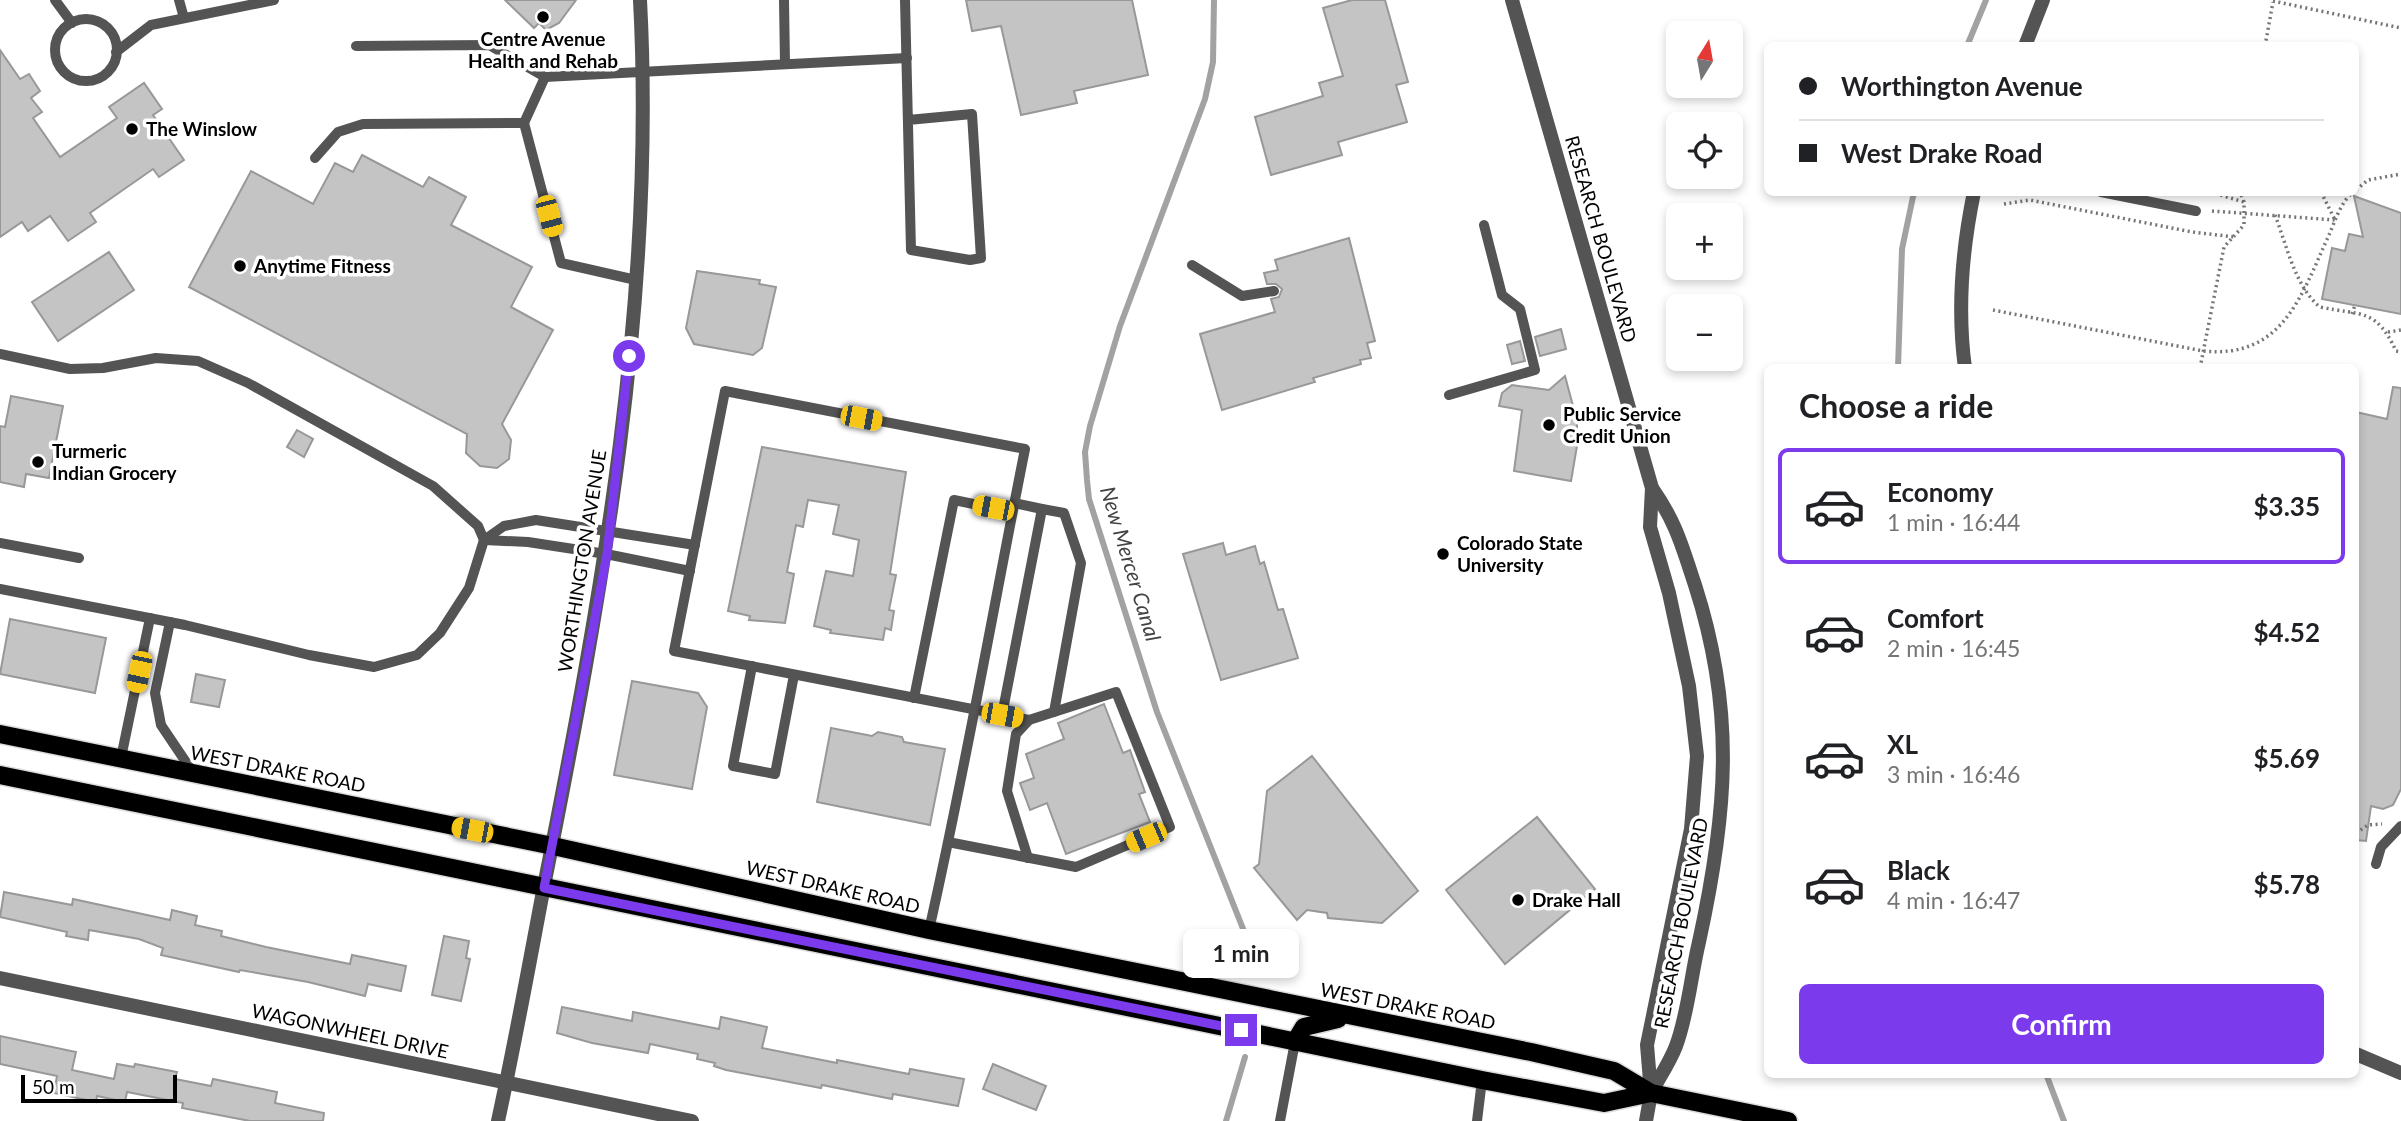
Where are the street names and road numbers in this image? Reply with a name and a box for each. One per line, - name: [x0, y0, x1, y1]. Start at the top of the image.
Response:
- street label: RESEARCH BOULEVARD: [1561, 133, 1642, 345]
- street label: WORTHINGTON AVENUE: [553, 448, 610, 674]
- street label: WEST DRAKE ROAD: [189, 740, 368, 797]
- street label: RESEARCH BOULEVARD: [1649, 816, 1712, 1030]
- street label: WEST DRAKE ROAD: [744, 855, 922, 918]
- street label: WEST DRAKE ROAD: [1319, 977, 1498, 1034]
- street label: WAGONWHEEL DRIVE: [250, 998, 451, 1063]

